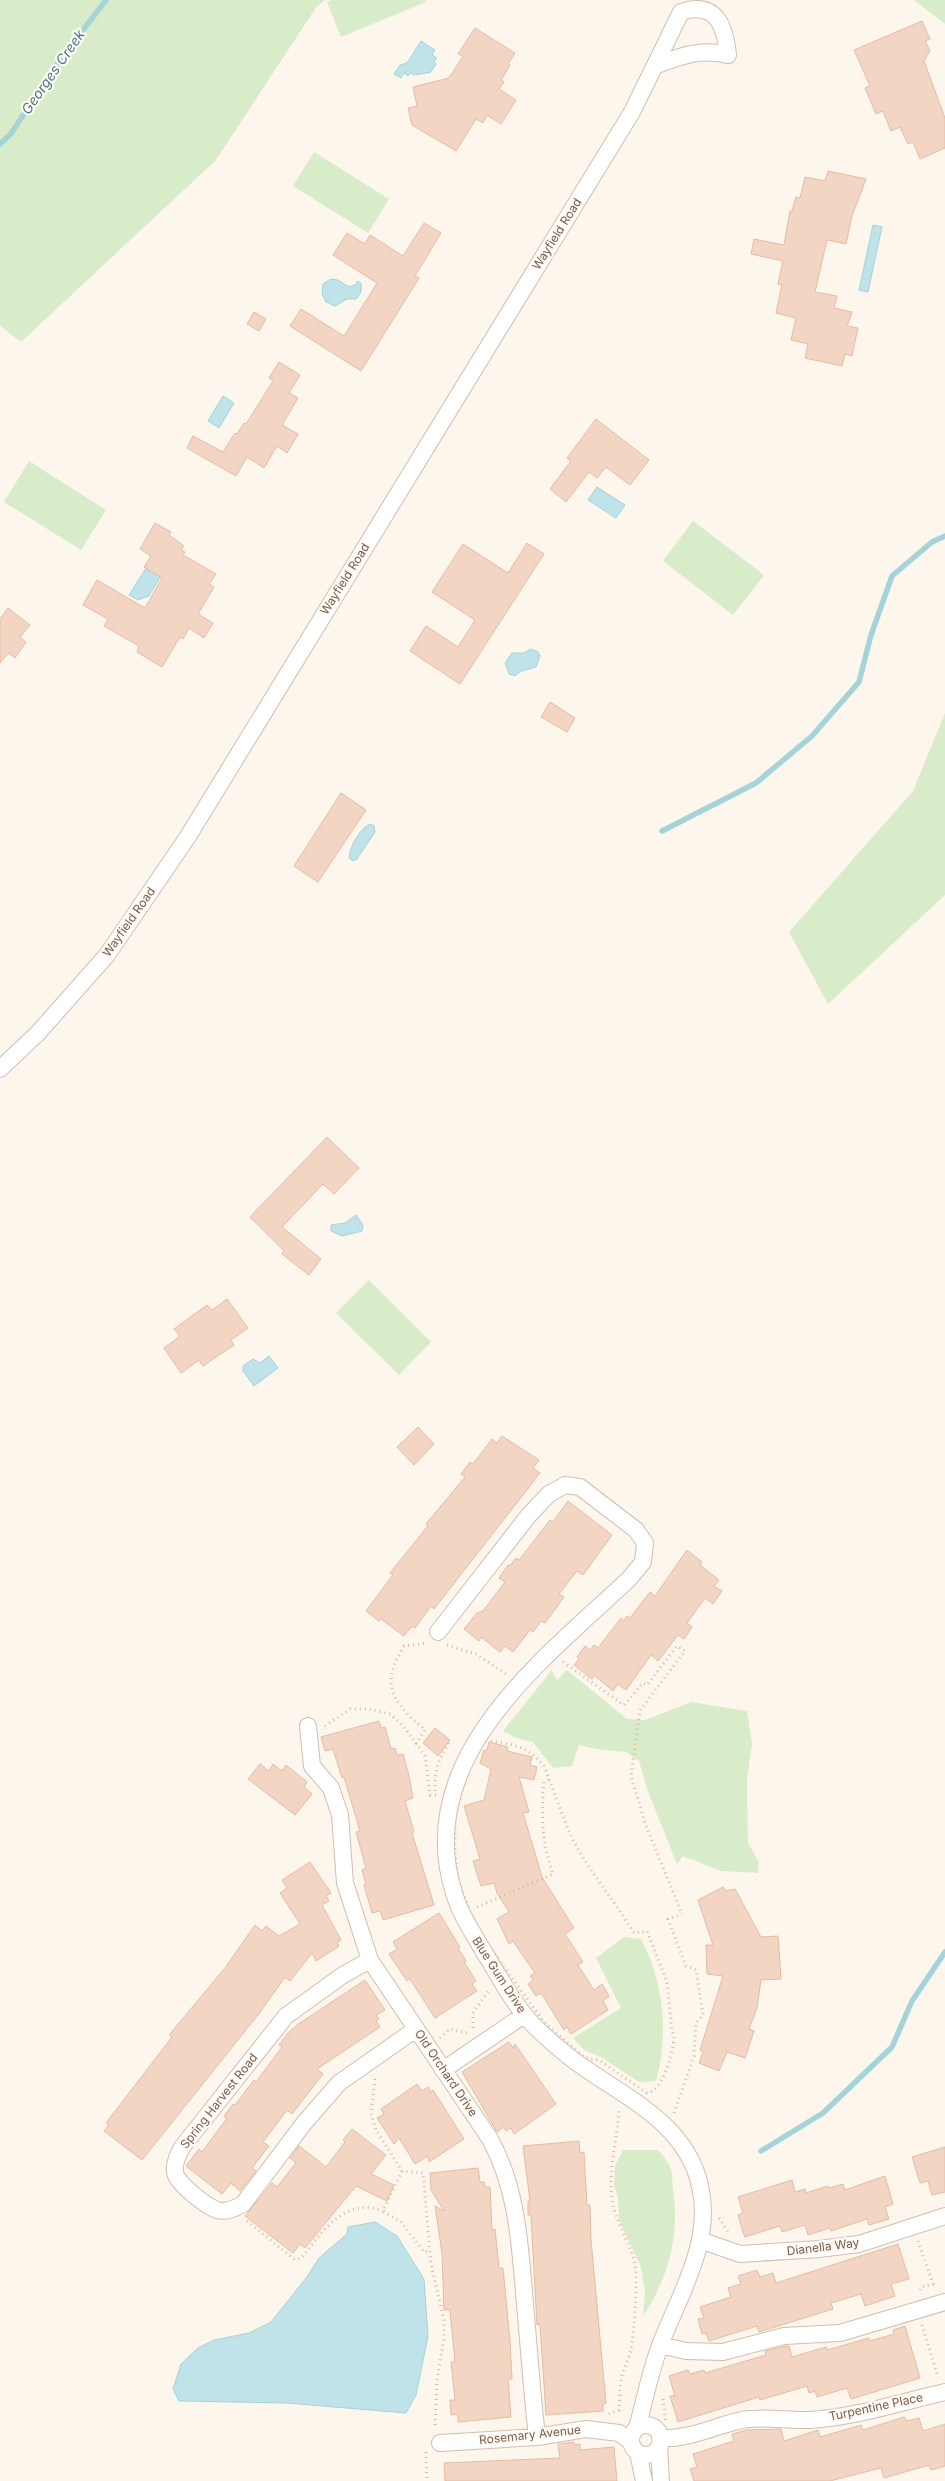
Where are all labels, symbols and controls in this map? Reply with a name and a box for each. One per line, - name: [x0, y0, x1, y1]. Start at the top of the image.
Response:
- water label: Georges Creek: [17, 26, 88, 117]
- street label: Wayfield Road: [529, 195, 585, 272]
- street label: Wayfield Road: [317, 540, 373, 617]
- street label: Wayfield Road: [99, 884, 158, 959]
- street label: Blue Gum Drive: [469, 1934, 530, 2016]
- street label: Old Orchard Drive: [412, 2026, 481, 2119]
- street label: Spring Harvest Road: [177, 2050, 261, 2151]
- street label: Dianella Way: [786, 2235, 860, 2258]
- street label: Turpentine Place: [828, 2389, 924, 2424]
- street label: Rosemary Avenue: [478, 2422, 582, 2447]

